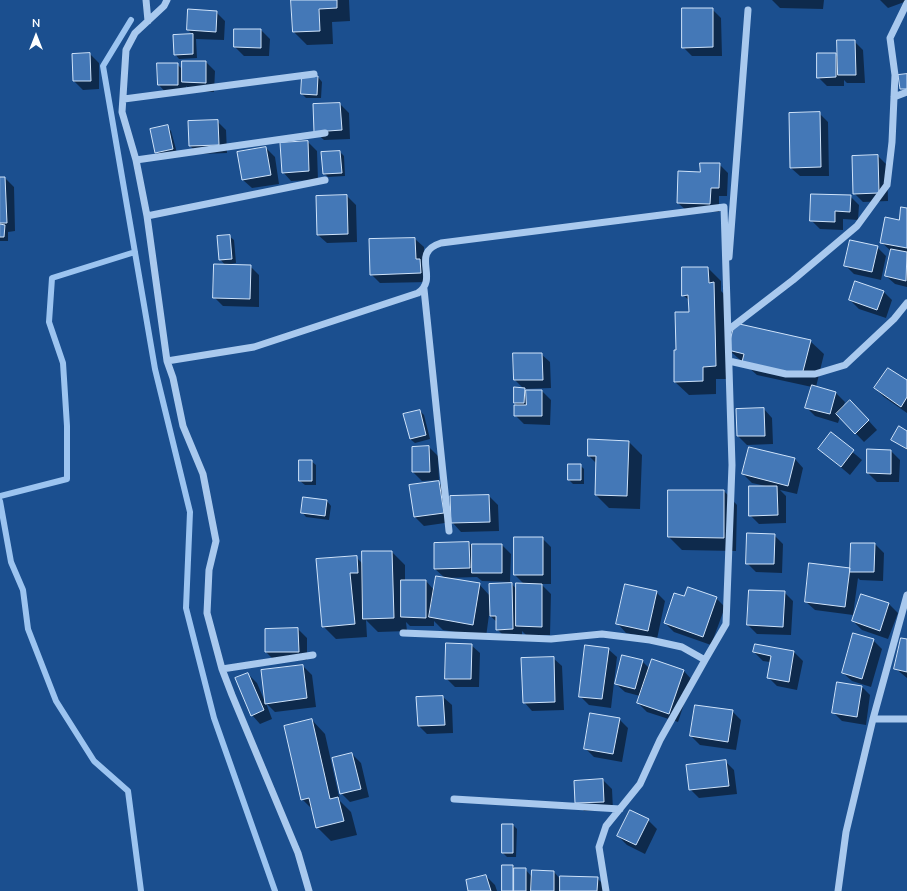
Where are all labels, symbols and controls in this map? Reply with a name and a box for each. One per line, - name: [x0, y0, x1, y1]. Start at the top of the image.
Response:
- north arrow: [16, 16, 56, 56]
- text: N: [32, 16, 40, 31]

